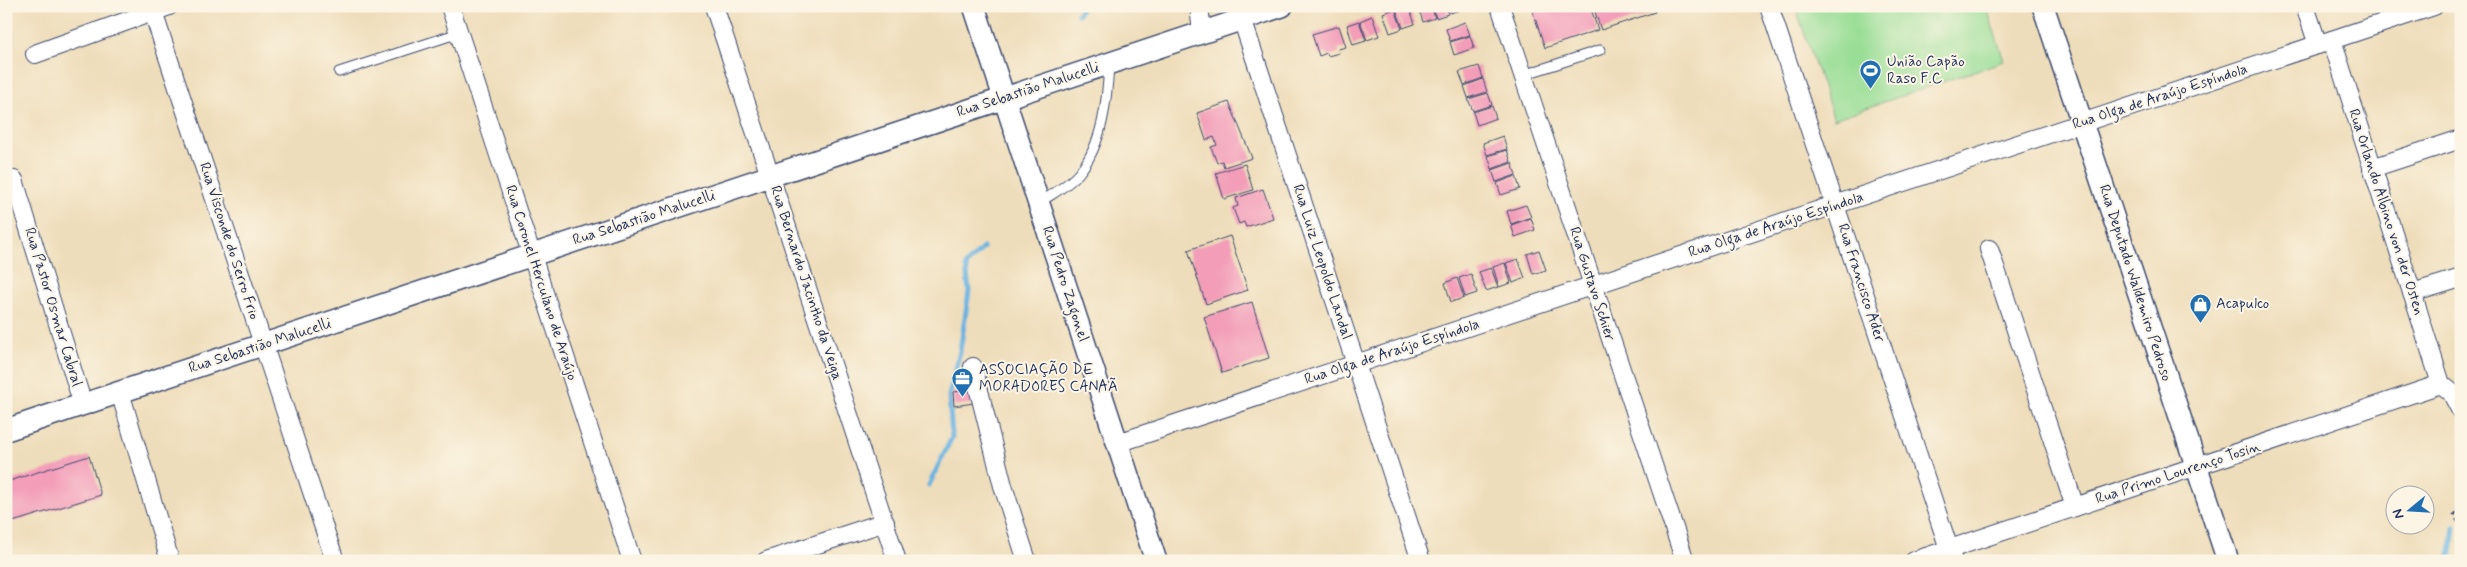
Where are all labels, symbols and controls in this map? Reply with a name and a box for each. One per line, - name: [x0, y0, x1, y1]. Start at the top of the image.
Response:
- place label: União Capão Raso F.C: [1887, 52, 1965, 89]
- street label: Rua Sebastião Malucelli: [954, 57, 1102, 123]
- sports icon: União Capão Raso F.C: [1859, 59, 1883, 90]
- street label: Rua Olga de Araújo Espíndola: [2070, 59, 2250, 136]
- street label: Rua Orlando Albino von der Osten: [2343, 106, 2429, 318]
- street label: Rua Visconde do Serro Frio: [194, 160, 264, 322]
- street label: Rua Luiz Leopoldo Landal: [1287, 182, 1357, 342]
- street label: Rua Deputado Waldemiro Pedroso: [2094, 182, 2176, 384]
- street label: Rua Coronel Herculano de Araújo: [500, 183, 582, 383]
- street label: Rua Bernardo Jacintho da Veiga: [765, 183, 847, 383]
- street label: Rua Sebastião Malucelli: [570, 185, 718, 251]
- street label: Rua Olga de Araújo Espíndola: [1686, 187, 1866, 264]
- street label: Rua Francisco Ader: [1832, 221, 1890, 345]
- street label: Rua Pedro Zagonel: [1036, 224, 1093, 345]
- street label: Rua Gustavo Schier: [1564, 224, 1620, 344]
- street label: Rua Pastor Osmar Cabral: [19, 225, 87, 389]
- shop icon: Acapulco: [2188, 292, 2212, 323]
- place label: Acapulco: [2216, 294, 2269, 314]
- street label: Rua Sebastião Malucelli: [186, 313, 334, 379]
- street label: Rua Olga de Araújo Espíndola: [1302, 314, 1482, 391]
- place label: ASSOCIAÇÃO DE MORADORES CANAÃ: [979, 360, 1118, 397]
- office icon: ASSOCIAÇÃO DE MORADORES CANAÃ: [951, 367, 975, 398]
- street label: Rua Primo Lourenço Tosin: [2093, 437, 2263, 509]
- north arrow: [2384, 484, 2434, 534]
- text: N: [2389, 506, 2409, 521]

